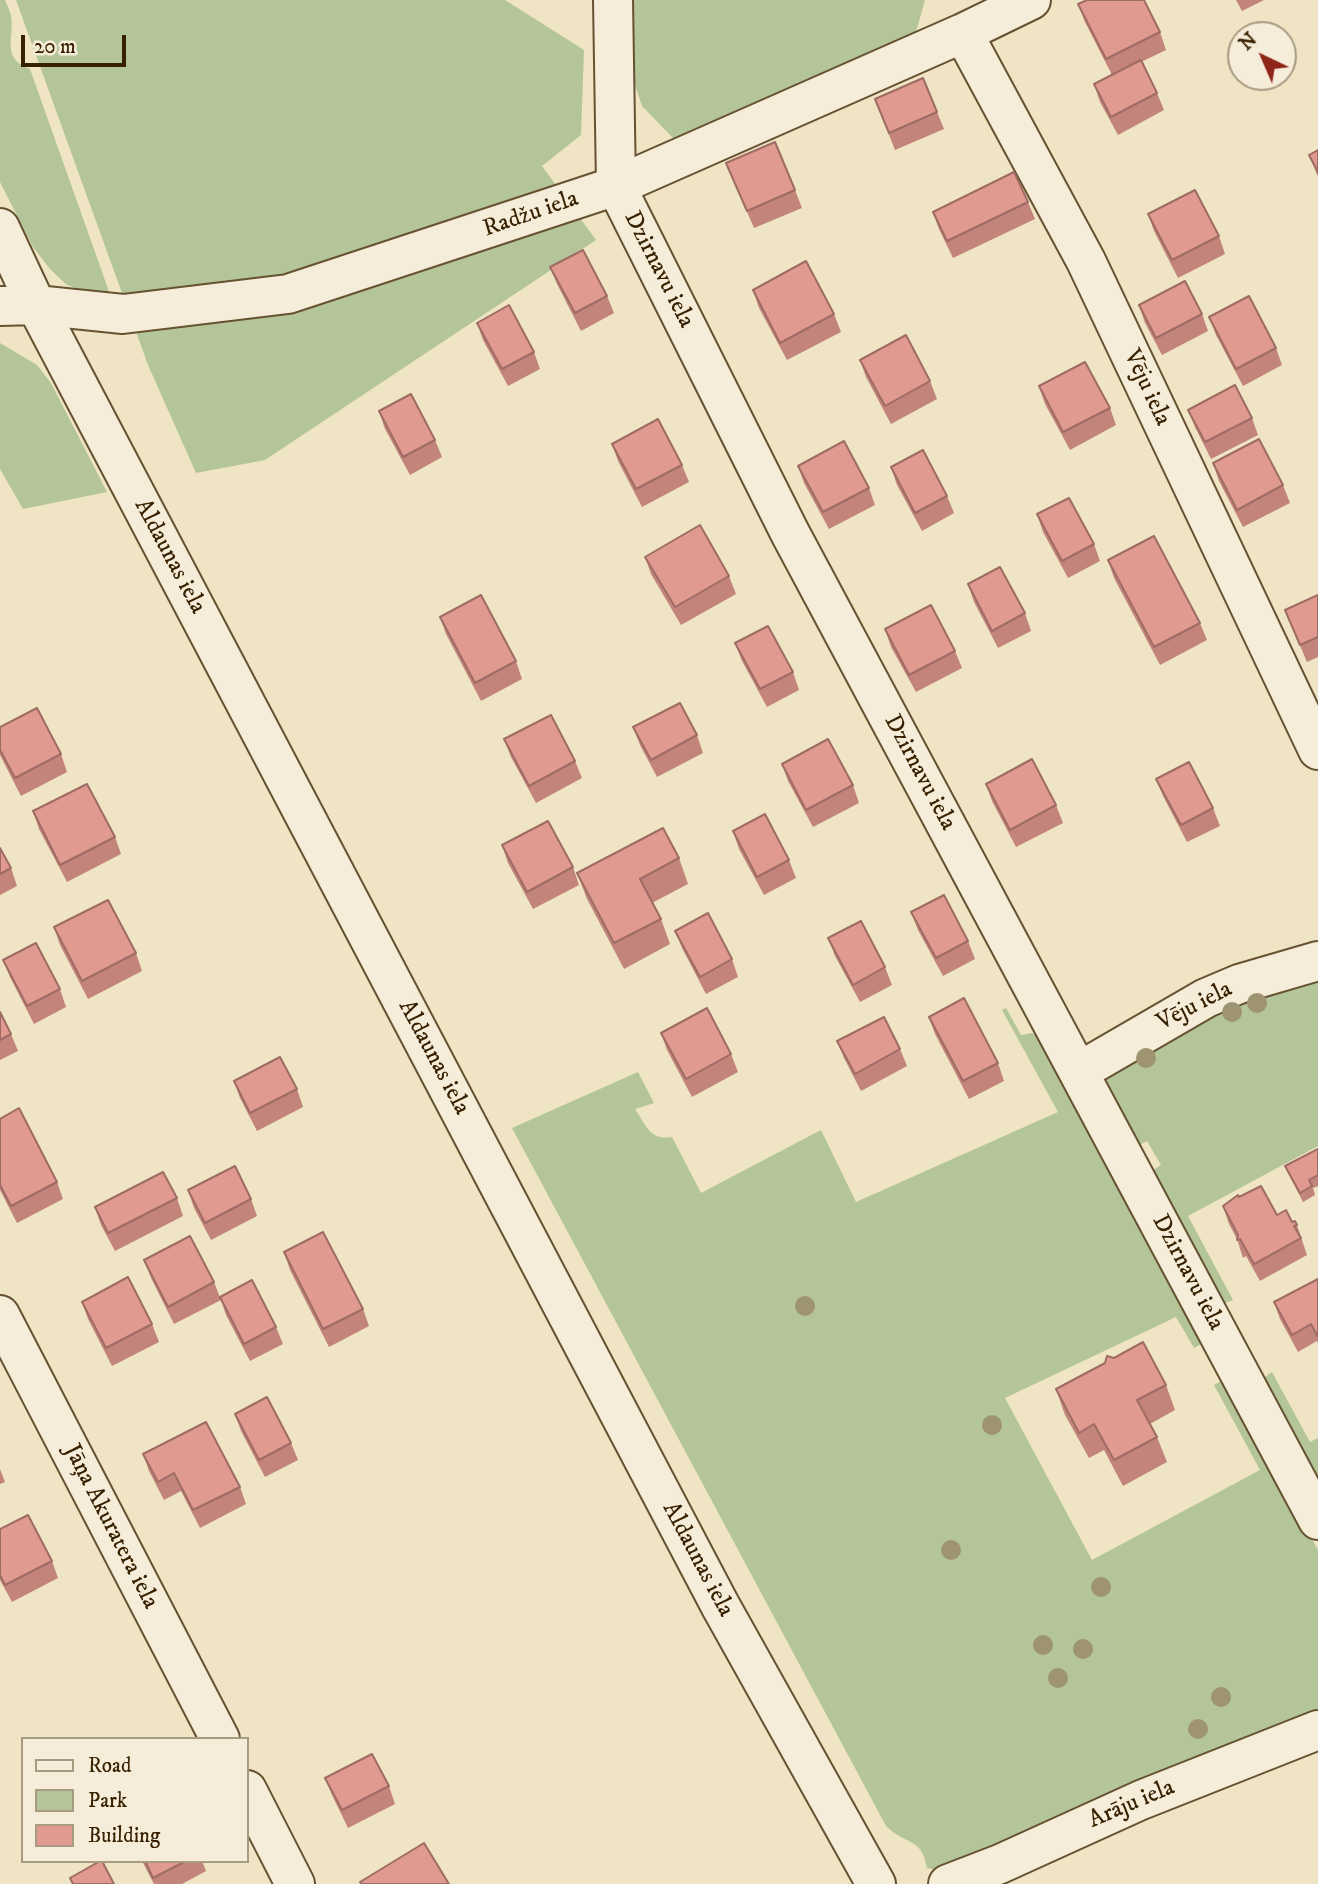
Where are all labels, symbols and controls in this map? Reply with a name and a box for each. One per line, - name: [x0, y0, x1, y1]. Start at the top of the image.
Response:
- scale bar: [24, 21, 130, 65]
- north arrow: [1227, 21, 1297, 91]
- text: N: [1235, 28, 1262, 56]
- text: 20 m: [34, 34, 76, 60]
- street label: Radžu iela: [480, 185, 582, 245]
- street label: Dzirnavu iela: [616, 207, 700, 333]
- street label: Vēju iela: [1116, 345, 1176, 431]
- street label: Aldaunas iela: [127, 495, 211, 619]
- street label: Dzirnavu iela: [876, 710, 962, 836]
- street label: Vēju iela: [1153, 976, 1237, 1038]
- street label: Aldaunas iela: [391, 996, 475, 1120]
- street label: Dzirnavu iela: [1144, 1210, 1230, 1336]
- street label: Jāņa Akuratera iela: [56, 1440, 164, 1614]
- street label: Aldaunas iela: [655, 1498, 739, 1622]
- legend: [21, 1737, 248, 1863]
- text: Road: [88, 1753, 132, 1779]
- street label: Arāju iela: [1085, 1774, 1179, 1836]
- text: Park: [88, 1788, 127, 1814]
- text: Building: [88, 1823, 160, 1849]

